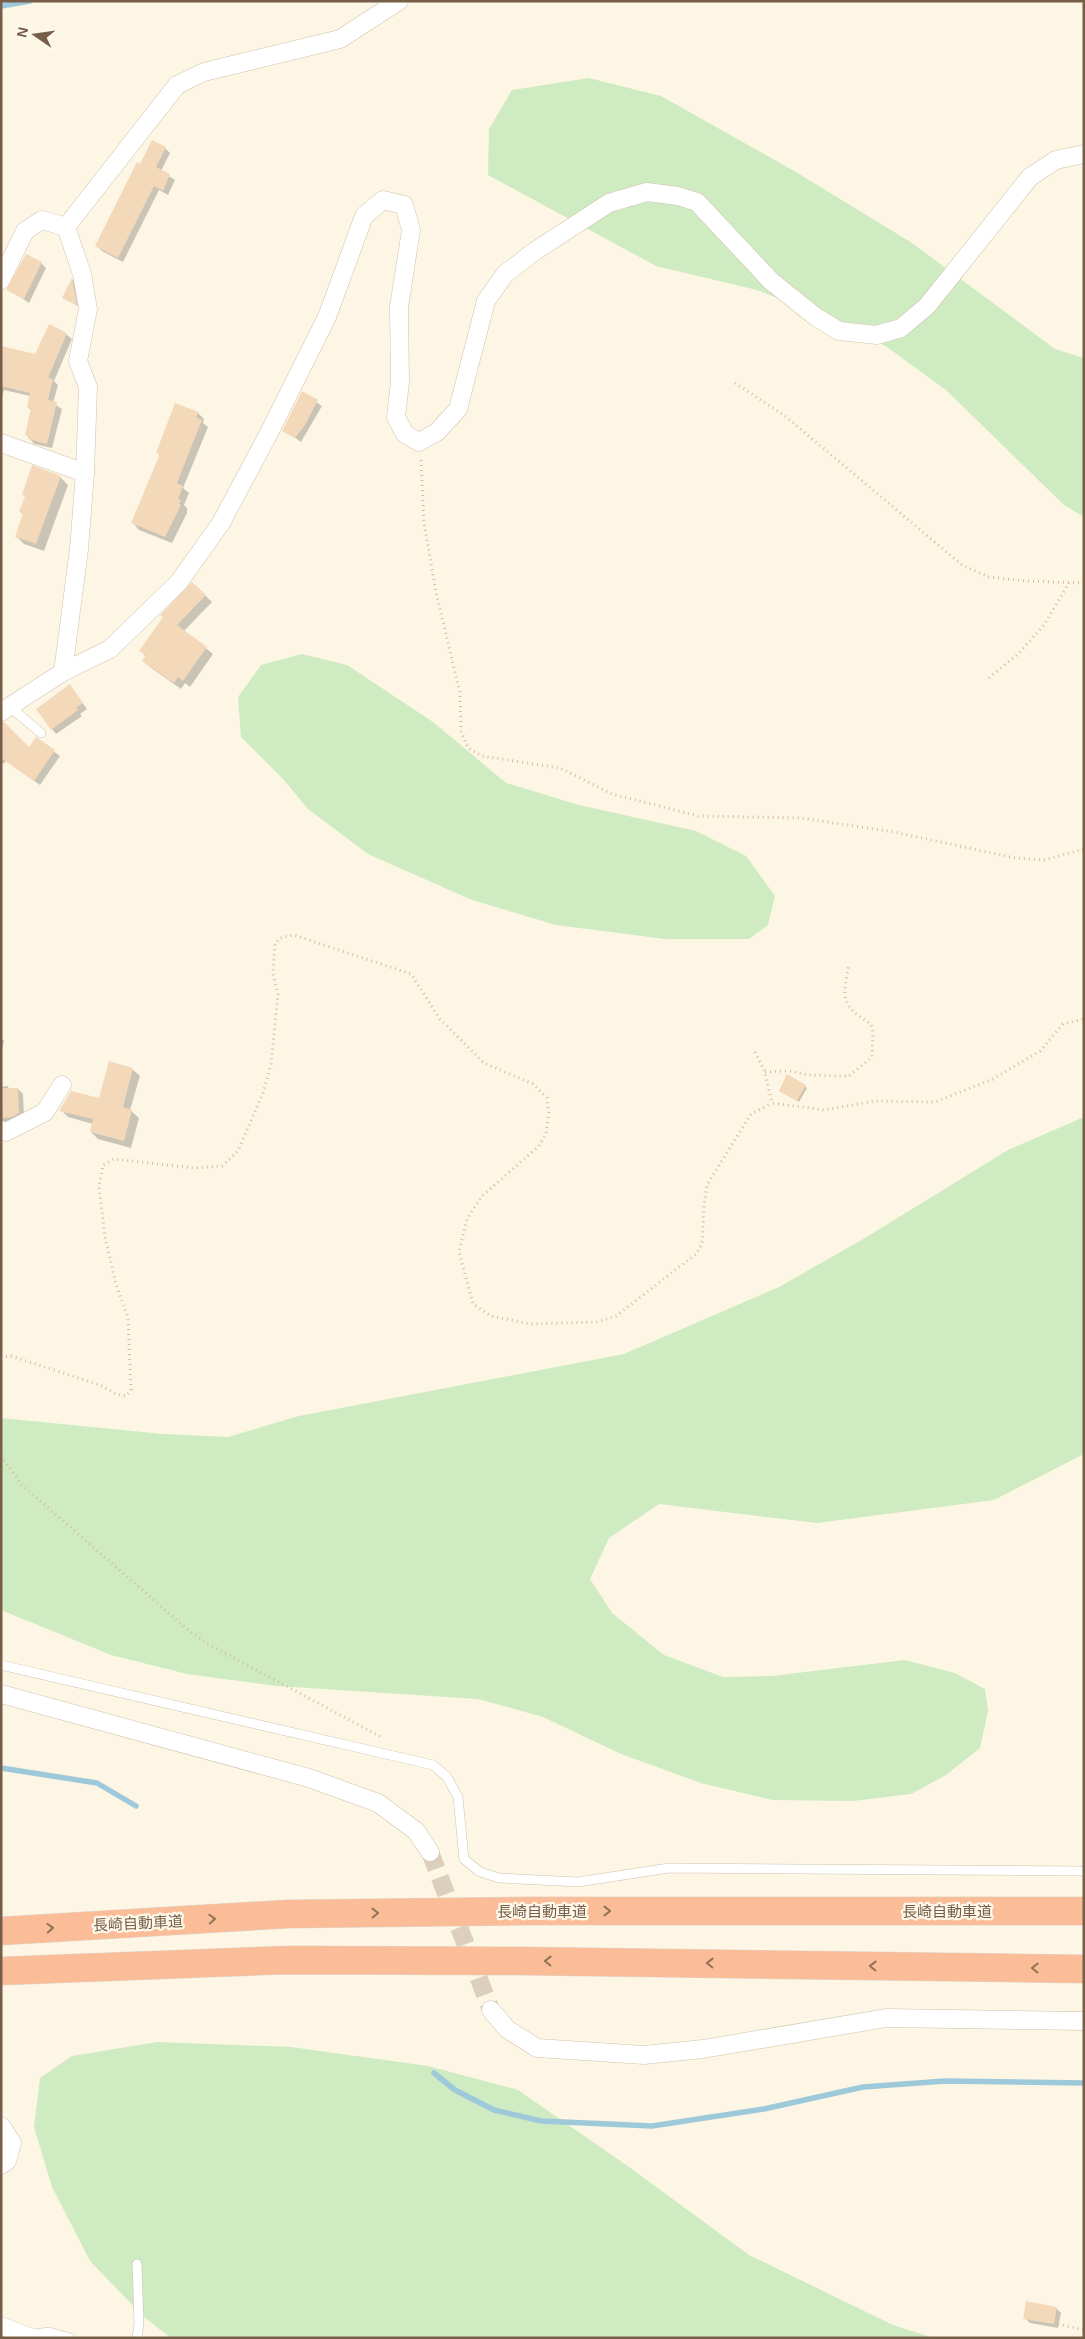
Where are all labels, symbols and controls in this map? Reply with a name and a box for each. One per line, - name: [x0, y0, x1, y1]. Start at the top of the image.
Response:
- north arrow: [10, 10, 60, 60]
- text: N: [13, 25, 31, 39]
- street label: 長崎自動車道: [497, 1903, 587, 1920]
- street label: 長崎自動車道: [902, 1903, 992, 1920]
- one-way arrow: [604, 1906, 611, 1916]
- one-way arrow: [371, 1908, 379, 1918]
- street label: 長崎自動車道: [93, 1912, 183, 1934]
- one-way arrow: [208, 1913, 216, 1924]
- one-way arrow: [46, 1923, 54, 1934]
- one-way arrow: [543, 1956, 551, 1966]
- one-way arrow: [706, 1958, 714, 1968]
- one-way arrow: [868, 1961, 876, 1971]
- one-way arrow: [1031, 1963, 1038, 1973]

